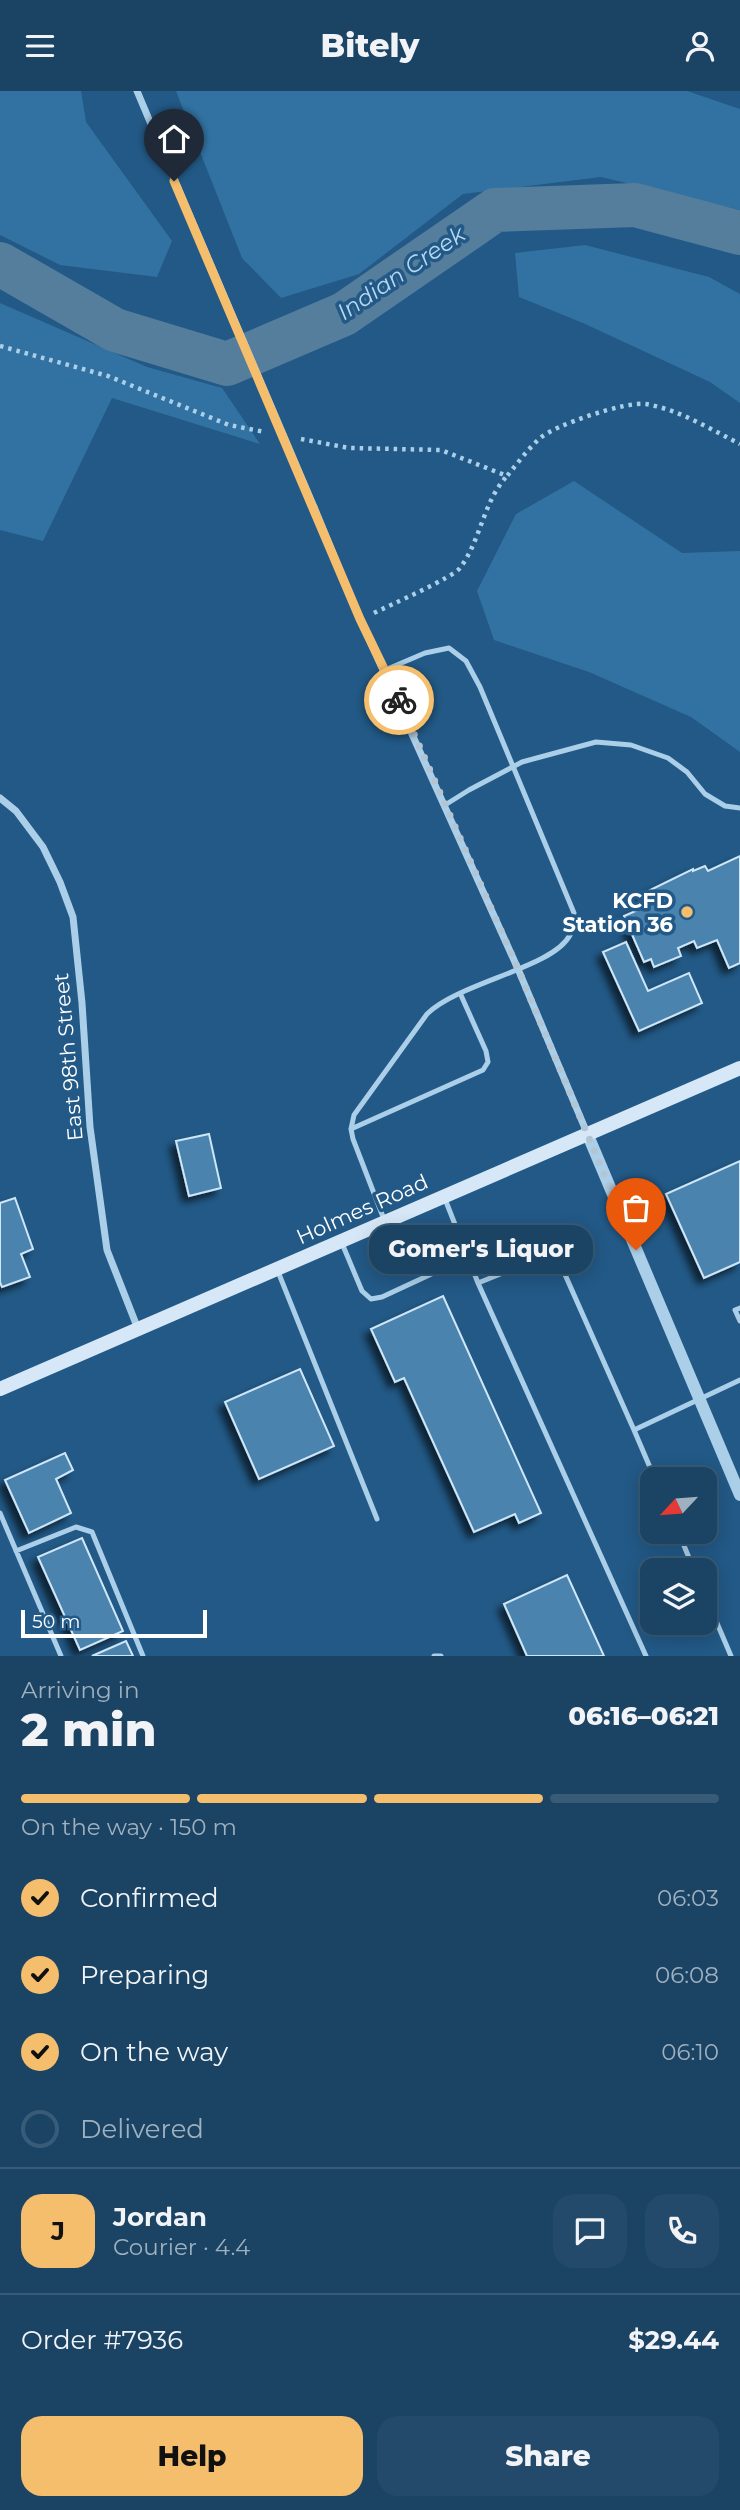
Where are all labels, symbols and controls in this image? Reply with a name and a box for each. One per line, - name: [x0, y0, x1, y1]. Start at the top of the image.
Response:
- text: Bitely: [321, 26, 419, 65]
- icon: menu: [21, 27, 59, 65]
- icon: person: [681, 27, 719, 65]
- pin: [144, 109, 204, 181]
- icon: home: [155, 120, 193, 158]
- water label: Indian Creek: [332, 219, 471, 326]
- courier: [364, 665, 434, 735]
- icon: bike: [380, 681, 418, 719]
- place label: KCFD Station 36: [562, 888, 673, 937]
- marker: KCFD Station 36: [679, 904, 695, 920]
- street label: East 98th Street: [48, 972, 88, 1142]
- street label: Holmes Road: [292, 1169, 432, 1249]
- pin: [606, 1178, 666, 1250]
- icon: bag: [617, 1189, 655, 1227]
- callout: Gomer's Liquor: [370, 1225, 594, 1275]
- text: Gomer's Liquor: [388, 1235, 574, 1263]
- north arrow: [640, 1467, 718, 1543]
- map controls: [640, 1467, 717, 1635]
- button: layers: [640, 1558, 717, 1635]
- scale bar: [21, 1607, 206, 1639]
- text: 50 m: [32, 1610, 80, 1633]
- text: Arriving in: [21, 1676, 140, 1704]
- text: 06:16–06:21: [568, 1700, 719, 1732]
- text: 2 min: [21, 1701, 156, 1758]
- text: On the way · 150 m: [21, 1813, 237, 1841]
- icon: check: [21, 1879, 59, 1917]
- text: Confirmed: [80, 1882, 219, 1914]
- text: 06:03: [657, 1884, 719, 1912]
- icon: check: [21, 1956, 59, 1994]
- text: Preparing: [80, 1959, 209, 1991]
- text: 06:08: [655, 1961, 719, 1989]
- icon: check: [21, 2033, 59, 2071]
- text: On the way: [80, 2036, 228, 2068]
- text: 06:10: [661, 2038, 719, 2066]
- text: Delivered: [80, 2113, 204, 2145]
- button: chat: [553, 2194, 627, 2268]
- button: phone: [645, 2194, 719, 2268]
- text: Jordan: [113, 2201, 207, 2233]
- text: J: [51, 2215, 65, 2247]
- text: Courier · 4.4: [113, 2233, 250, 2261]
- text: Order #7936: [21, 2324, 183, 2356]
- text: $29.44: [628, 2324, 719, 2356]
- button: Help: [21, 2416, 363, 2496]
- button: Share: [377, 2416, 719, 2496]

